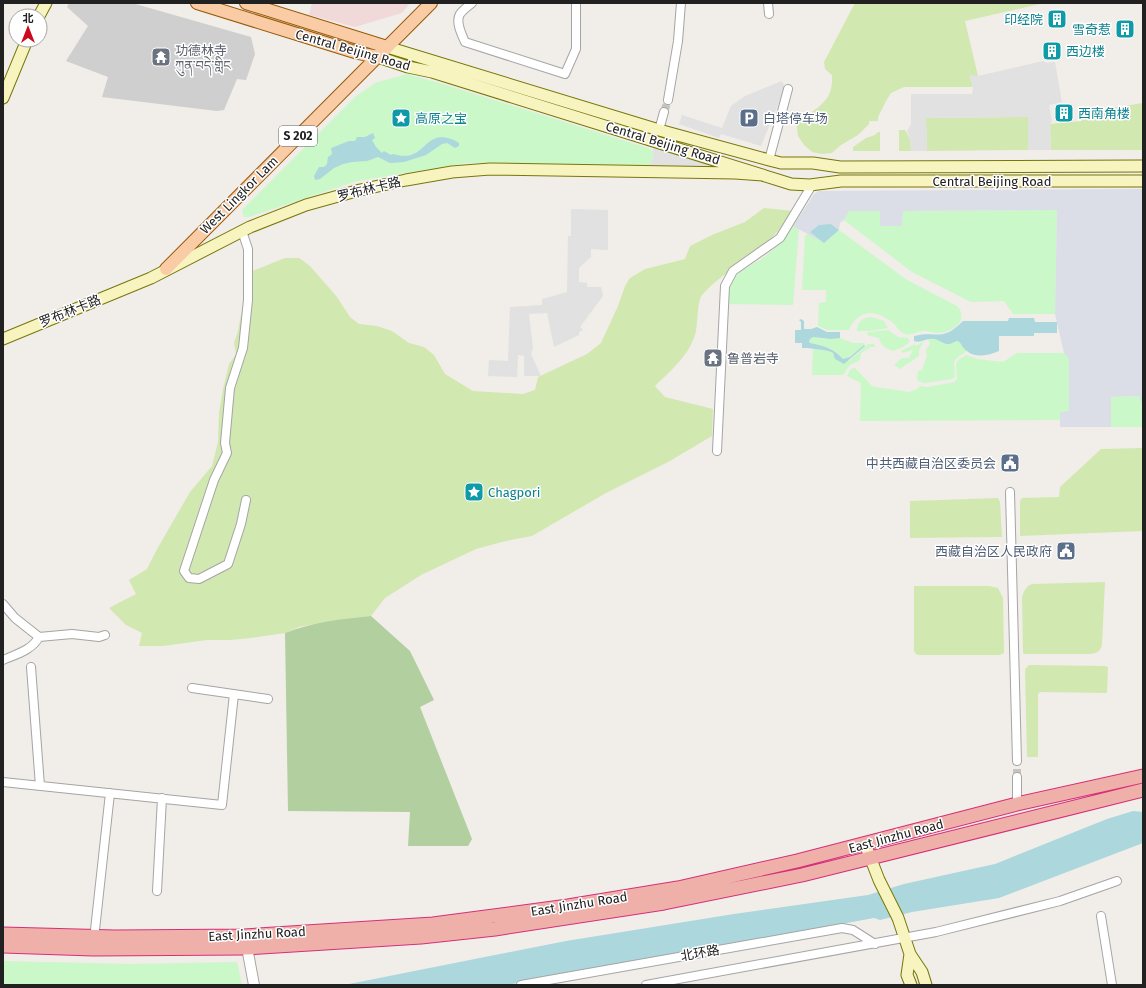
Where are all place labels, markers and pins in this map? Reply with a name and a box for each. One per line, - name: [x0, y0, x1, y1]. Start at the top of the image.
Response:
- building icon: 印经院: [1046, 8, 1068, 30]
- place label: 印经院: [1004, 12, 1043, 27]
- building icon: 雪奇惹: [1114, 18, 1136, 40]
- place label: 雪奇惹: [1072, 22, 1111, 37]
- building icon: 西边楼: [1041, 40, 1063, 62]
- place label: 功德林寺 ཀུན་བདེ་གླིང: [175, 43, 231, 77]
- place label: 西边楼: [1066, 44, 1105, 59]
- temple icon: 功德林寺 ཀུན་བདེ་གླིང: [150, 46, 172, 68]
- building icon: 西南角楼: [1053, 102, 1075, 124]
- place label: 西南角楼: [1078, 106, 1130, 121]
- place icon: 高原之宝: [390, 107, 412, 129]
- parking icon: 白塔停车场: [738, 107, 760, 129]
- place label: 高原之宝: [415, 111, 467, 126]
- place label: 白塔停车场: [763, 111, 828, 126]
- temple icon: 鲁普岩寺: [702, 347, 724, 369]
- place label: 鲁普岩寺: [727, 351, 779, 366]
- public building icon: 中共西藏自治区委员会: [999, 452, 1021, 474]
- place label: 中共西藏自治区委员会: [866, 456, 996, 471]
- place icon: Chagpori: [463, 481, 485, 503]
- place label: Chagpori: [488, 485, 540, 500]
- public building icon: 西藏自治区人民政府: [1055, 540, 1077, 562]
- place label: 西藏自治区人民政府: [935, 544, 1052, 559]

